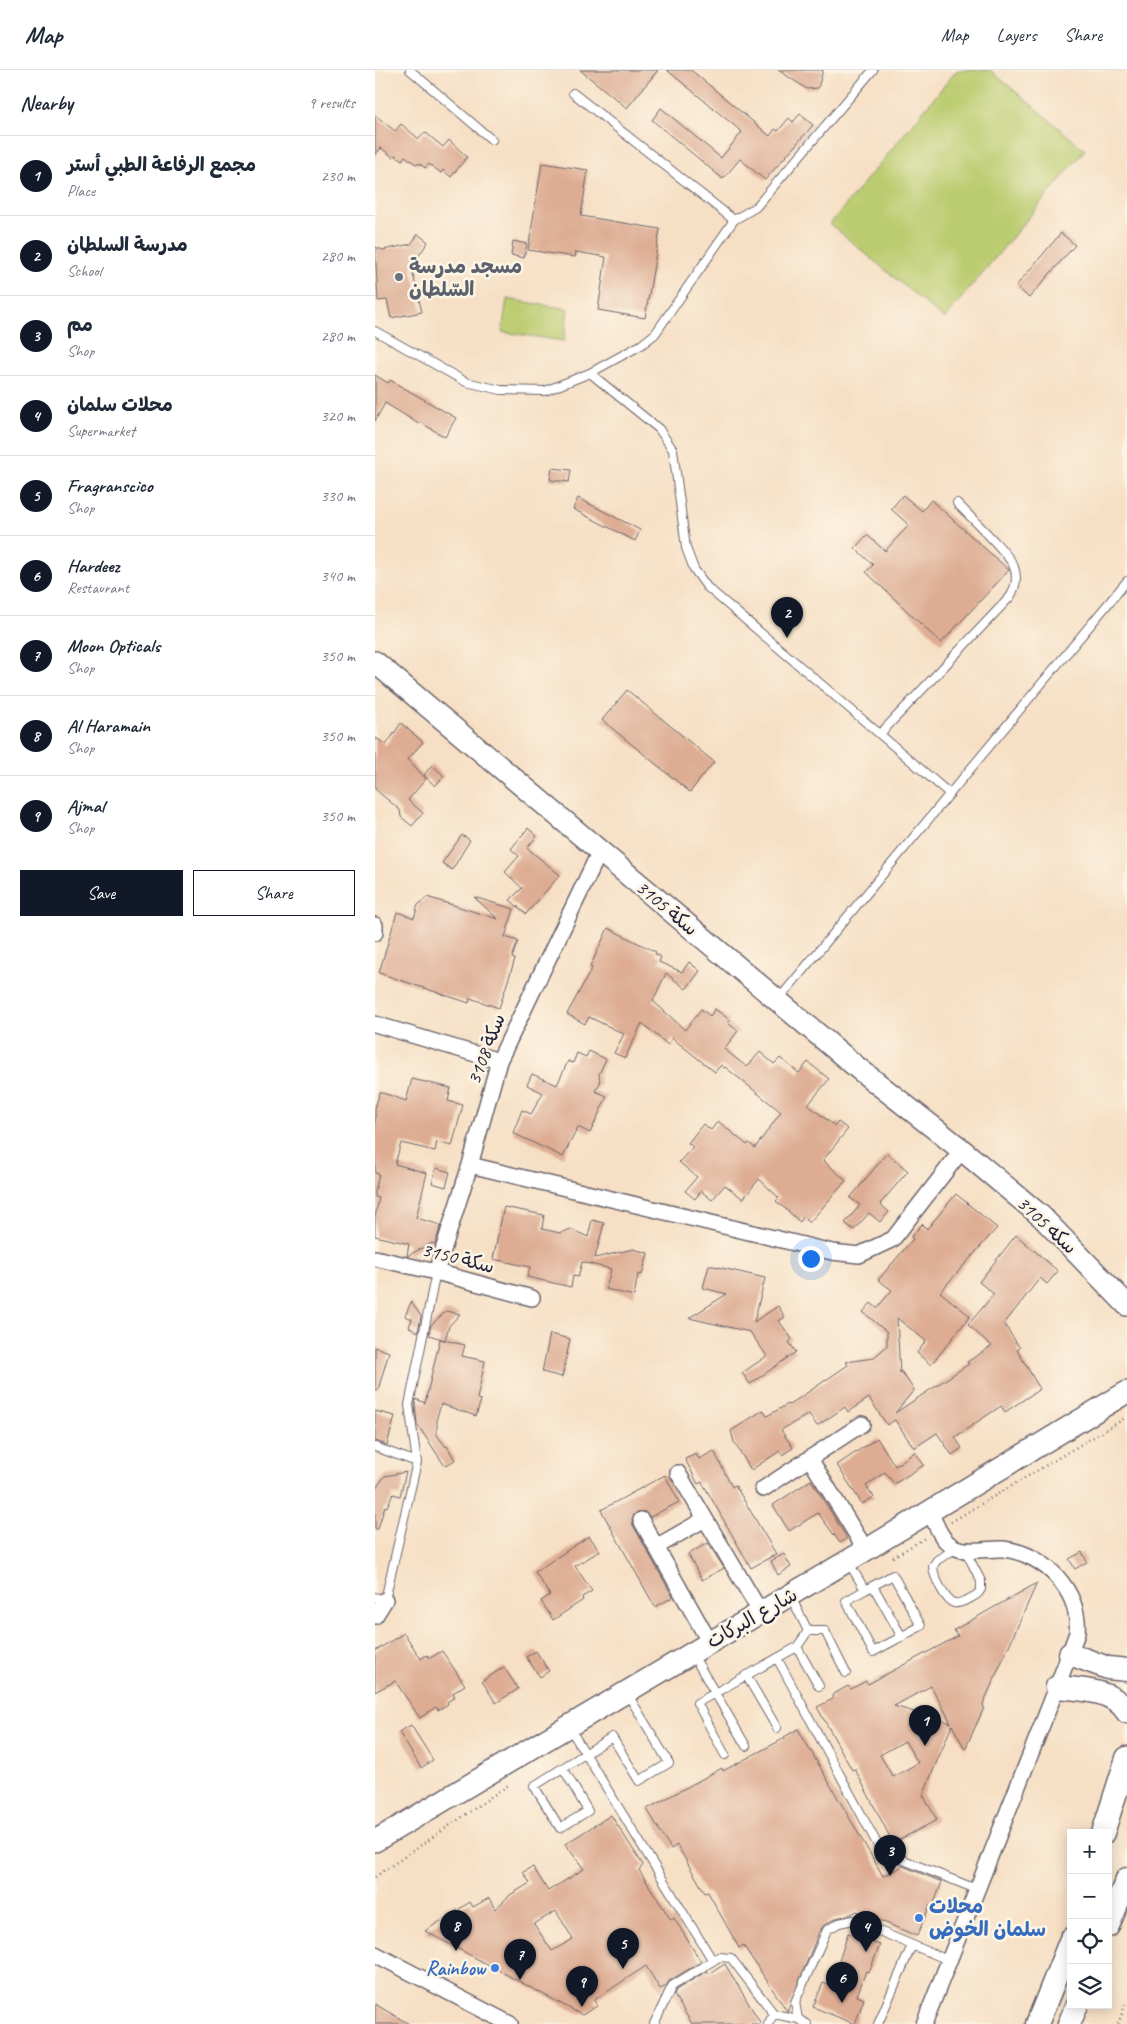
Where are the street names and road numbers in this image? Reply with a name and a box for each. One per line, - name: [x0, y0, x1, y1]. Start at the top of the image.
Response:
- street label: سكة 3105: [631, 875, 703, 941]
- street label: سكة 3108: [461, 1010, 511, 1088]
- street label: سكه 3105: [1011, 1191, 1083, 1259]
- street label: سكة 3150: [419, 1237, 497, 1279]
- street label: شارع البركات: [702, 1582, 802, 1655]

